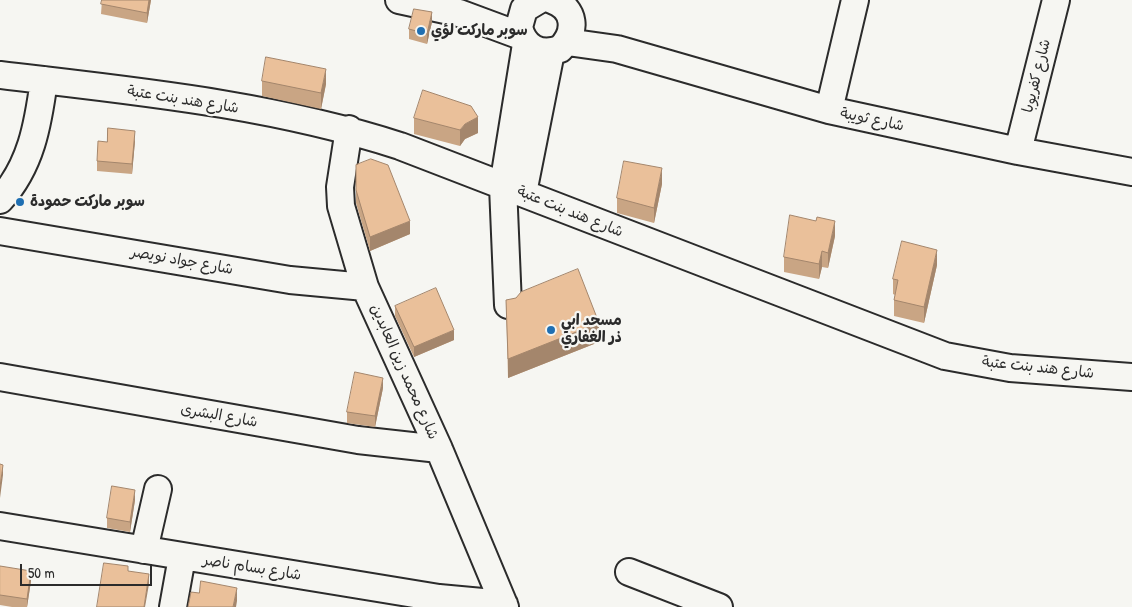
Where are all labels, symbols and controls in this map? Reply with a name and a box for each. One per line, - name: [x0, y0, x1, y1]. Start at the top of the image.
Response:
- place label: سوبر ماركت لؤي: [431, 22, 528, 40]
- marker: سوبر ماركت لؤي: [415, 25, 427, 37]
- street label: شارع كفريوبا: [1019, 37, 1055, 115]
- street label: شارع هند بنت عتبة: [126, 82, 240, 118]
- street label: شارع ثويبة: [838, 104, 906, 136]
- street label: شارع هند بنت عتبة: [514, 183, 626, 241]
- place label: سوبر ماركت حمودة: [30, 193, 145, 211]
- marker: سوبر ماركت حمودة: [14, 196, 26, 208]
- street label: شارع جواد نويصر: [129, 243, 235, 279]
- street label: شارع محمد زين العابدين: [366, 302, 442, 442]
- place label: مسحد ابي ذر الغفاري: [561, 312, 622, 347]
- marker: مسحد ابي ذر الغفاري: [545, 324, 557, 336]
- street label: شارع هند بنت عتبة: [981, 353, 1095, 383]
- street label: شارع البشرى: [179, 400, 259, 432]
- street label: شارع بسام ناصر: [201, 551, 303, 585]
- scale bar: [22, 554, 155, 586]
- text: 50 m: [28, 562, 55, 583]

